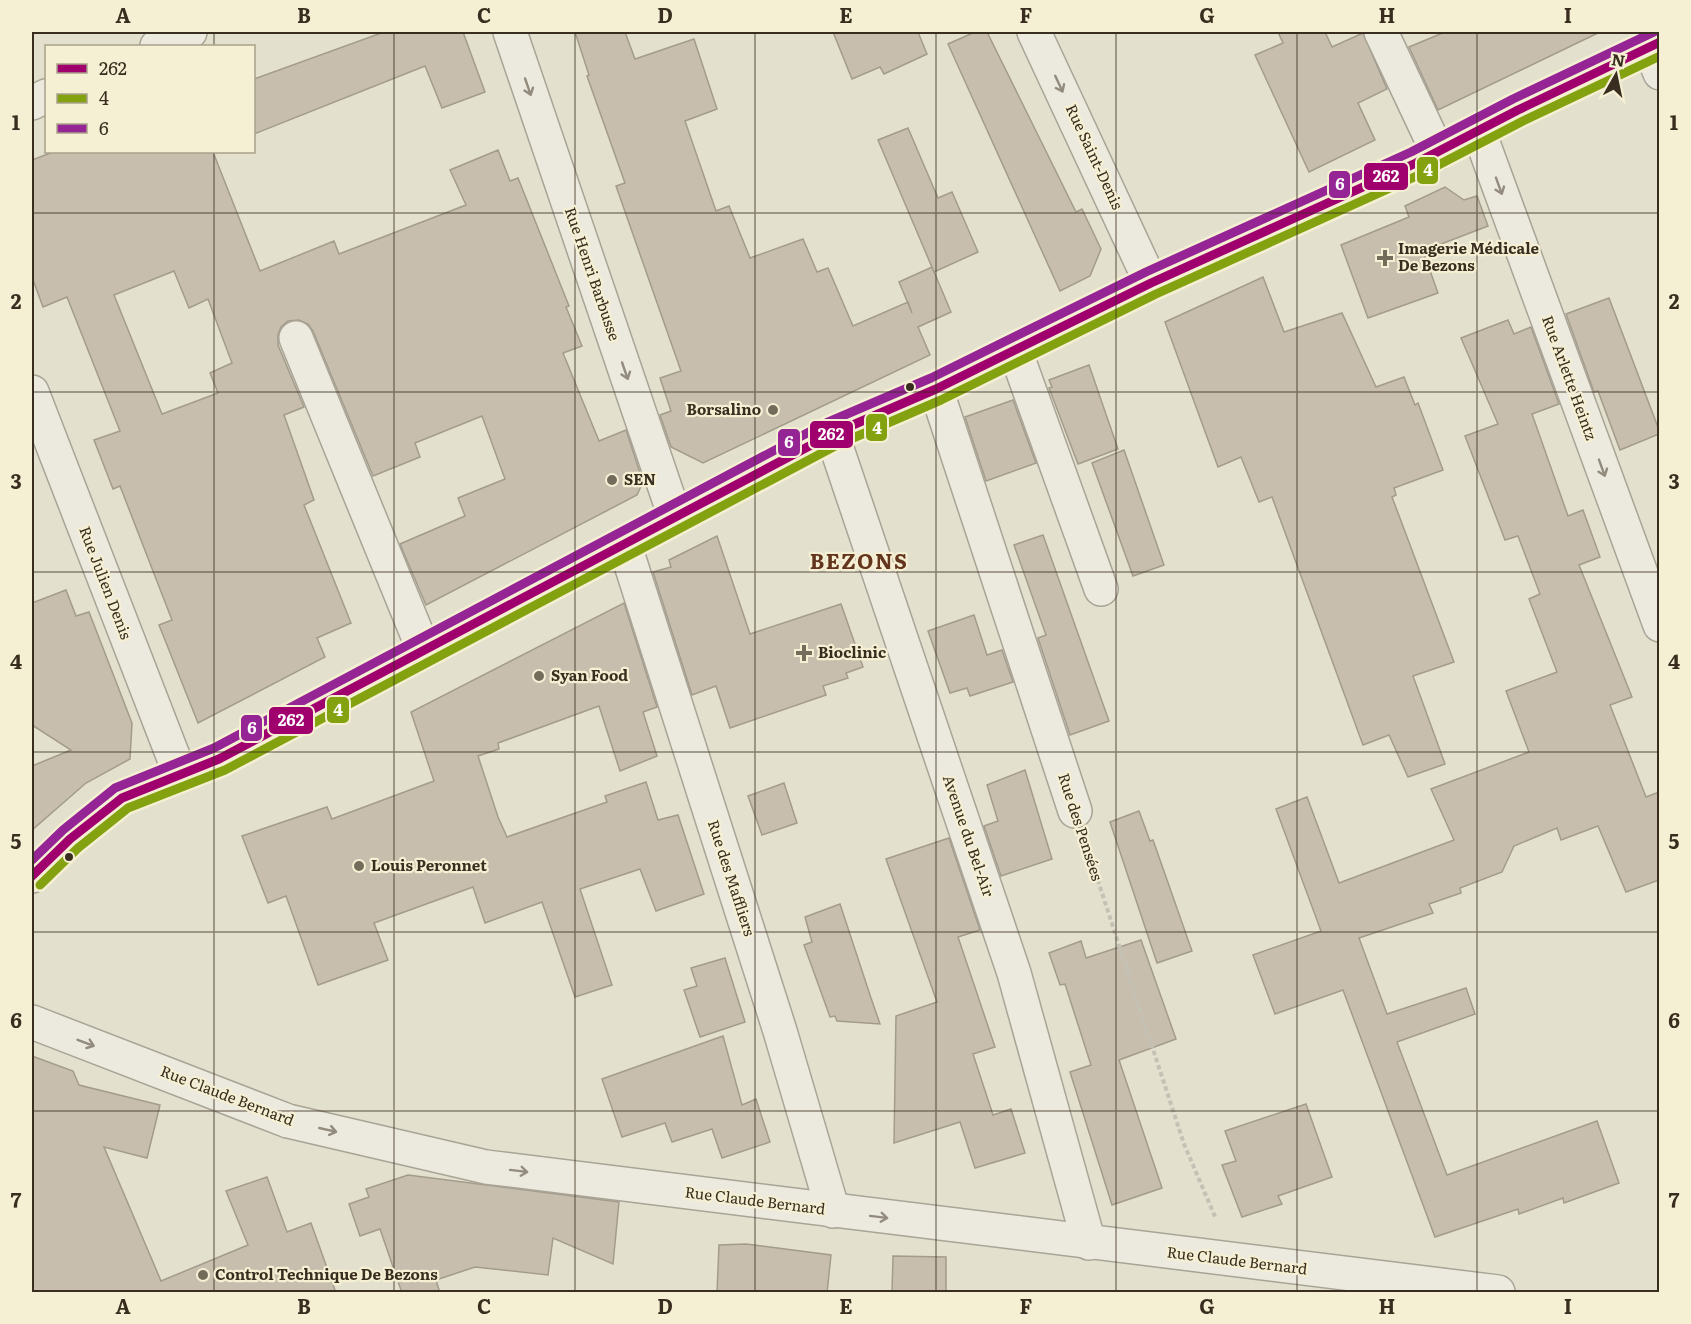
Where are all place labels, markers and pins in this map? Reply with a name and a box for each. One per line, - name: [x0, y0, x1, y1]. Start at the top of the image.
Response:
- place label: Imagerie Médicale De Bezons: [1398, 236, 1540, 276]
- marker: Imagerie Médicale De Bezons: [1376, 249, 1394, 267]
- unlabelled marker: [904, 381, 916, 393]
- place label: Borsalino: [687, 397, 761, 420]
- marker: Borsalino: [766, 403, 780, 417]
- place label: SEN: [624, 467, 656, 490]
- marker: SEN: [605, 473, 619, 487]
- place label: Bioclinic: [818, 640, 886, 663]
- marker: Bioclinic: [795, 644, 813, 662]
- place label: Syan Food: [551, 663, 628, 686]
- marker: Syan Food: [532, 669, 546, 683]
- unlabelled marker: [63, 851, 75, 863]
- place label: Louis Peronnet: [371, 853, 487, 876]
- marker: Louis Peronnet: [352, 859, 366, 873]
- place label: Control Technique De Bezons: [215, 1262, 438, 1285]
- marker: Control Technique De Bezons: [196, 1268, 210, 1282]

